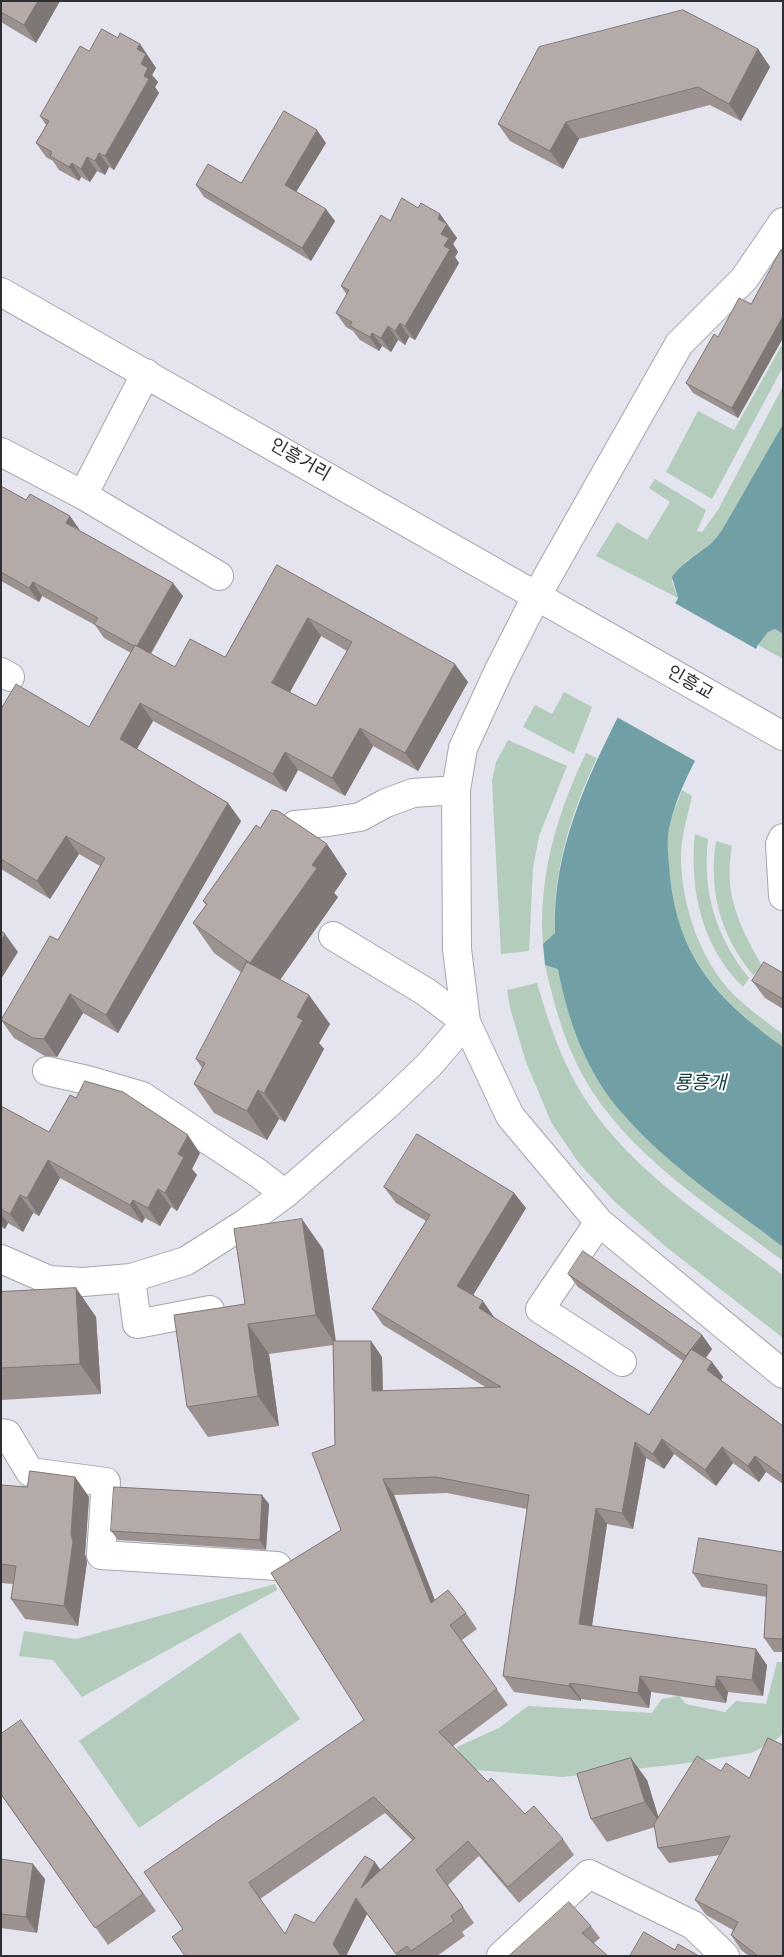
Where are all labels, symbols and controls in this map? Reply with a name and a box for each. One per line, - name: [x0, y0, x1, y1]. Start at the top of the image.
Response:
- street label: 인흥거리: [266, 434, 334, 486]
- street label: 인흥교: [663, 661, 717, 705]
- water label: 룡흥개: [674, 1072, 726, 1094]

